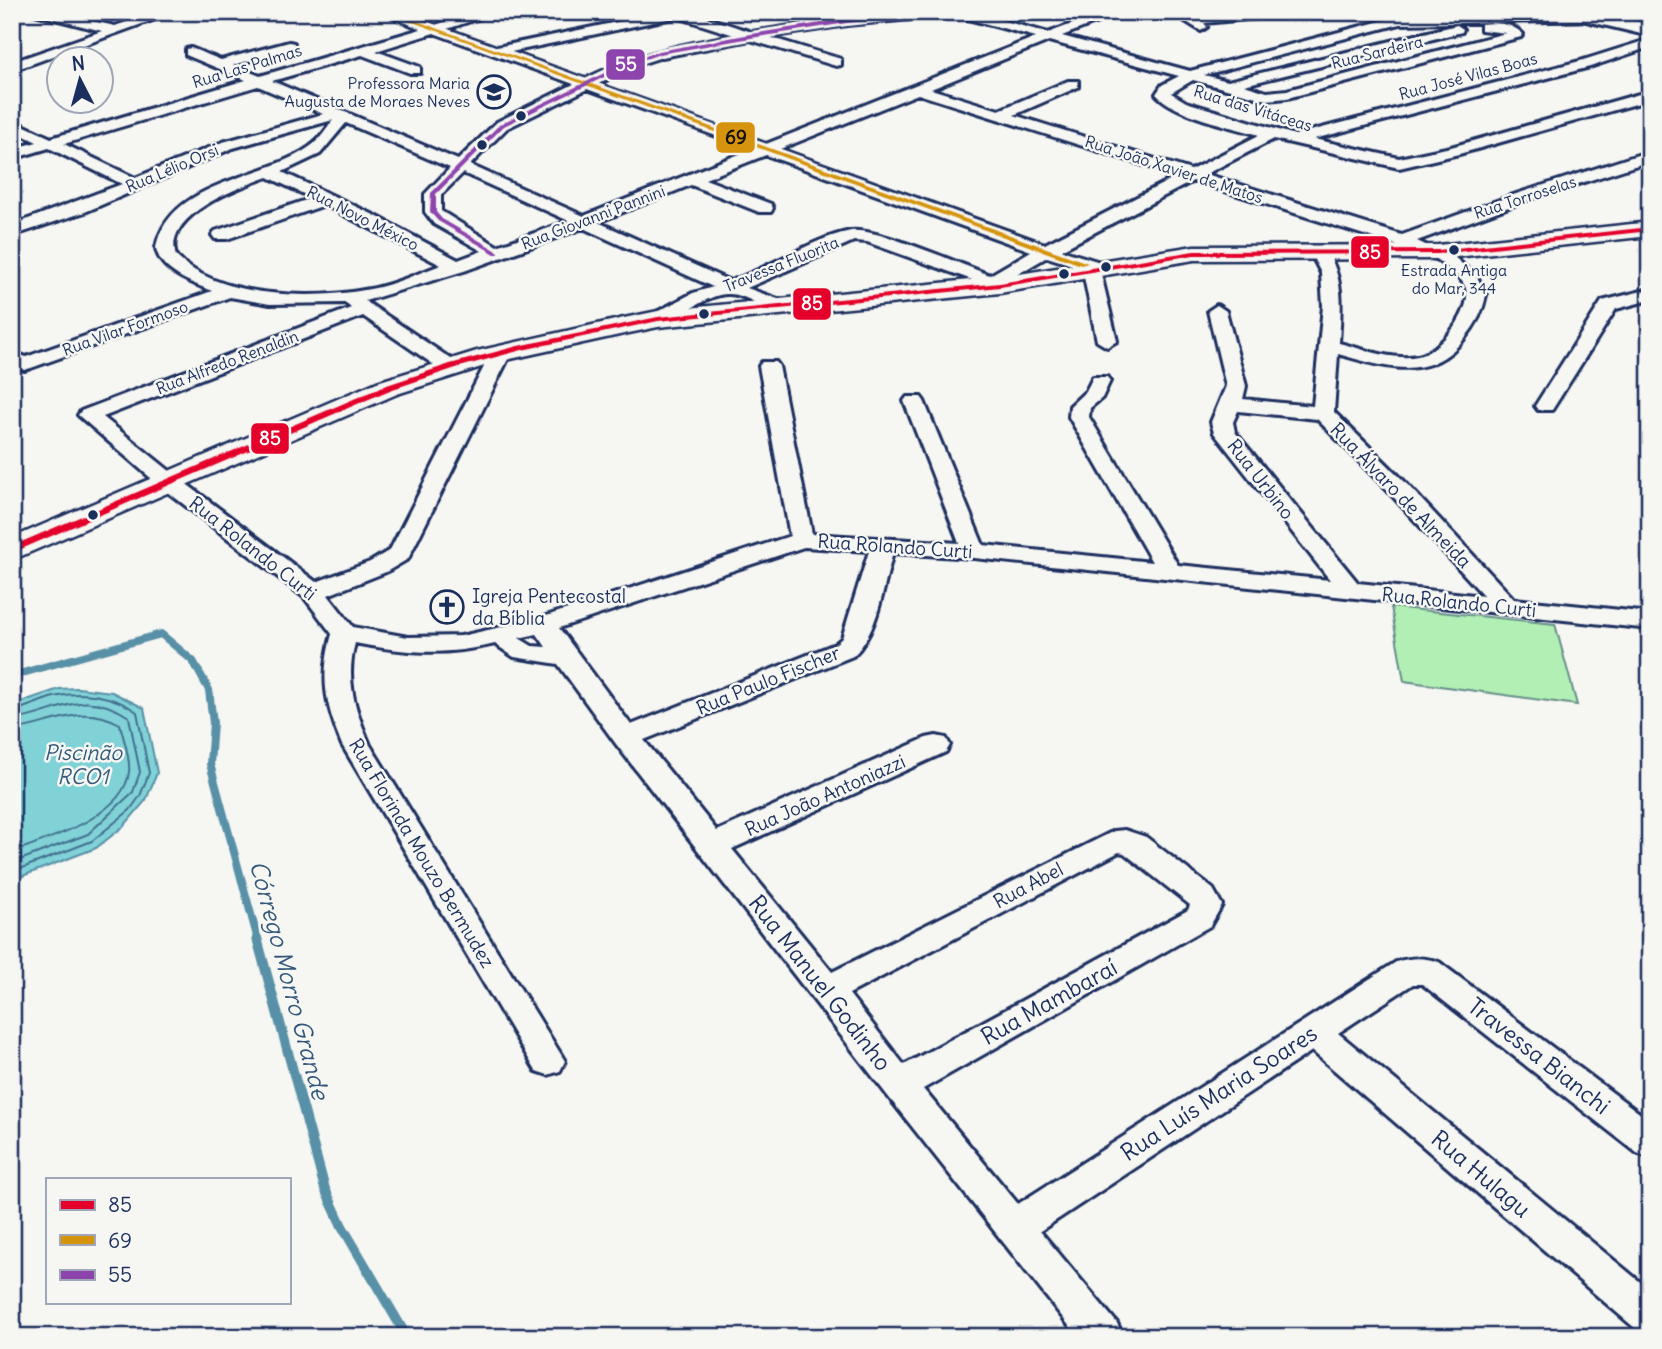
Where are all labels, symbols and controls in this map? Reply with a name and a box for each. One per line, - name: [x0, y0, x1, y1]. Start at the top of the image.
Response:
- street label: Rua Sardeira: [1329, 31, 1425, 73]
- street label: Rua Las Palmas: [190, 40, 304, 92]
- north arrow: [46, 46, 116, 116]
- line badge: 55: [605, 48, 646, 81]
- street label: Rua José Vilas Boas: [1397, 48, 1539, 104]
- text: N: [70, 50, 86, 76]
- text: 55: [615, 52, 637, 76]
- place label: Professora Maria Augusta de Moraes Neves: [285, 73, 470, 111]
- school or university icon: Professora Maria Augusta de Moraes Neves: [475, 73, 513, 111]
- street label: Rua das Vitáceas: [1191, 80, 1315, 136]
- unlabelled marker: [514, 109, 528, 123]
- line badge: 69: [715, 121, 756, 154]
- text: 69: [725, 125, 747, 149]
- street label: Rua João Xavier de Matos: [1082, 131, 1266, 207]
- unlabelled marker: [475, 138, 489, 152]
- street label: Rua Lélio Orsi: [123, 139, 221, 197]
- street label: Rua Torroselas: [1471, 171, 1579, 223]
- street label: Rua Giovanni Pannini: [518, 180, 668, 254]
- street label: Rua Novo México: [304, 181, 422, 255]
- street label: Travessa Fluorita: [721, 232, 841, 296]
- line badge: 85: [1350, 235, 1390, 269]
- text: 85: [1359, 240, 1381, 264]
- marker: Estrada Antiga do Mar, 344: [1447, 243, 1461, 257]
- unlabelled marker: [1099, 260, 1113, 274]
- place label: Estrada Antiga do Mar, 344: [1401, 260, 1507, 298]
- unlabelled marker: [1057, 267, 1071, 281]
- line badge: 85: [792, 287, 832, 321]
- text: 85: [801, 291, 823, 315]
- street label: Rua Vilar Formoso: [60, 296, 190, 360]
- unlabelled marker: [697, 307, 711, 321]
- street label: Rua Alfredo Renaldin: [153, 326, 301, 398]
- street label: Rua Álvaro de Almeida: [1325, 417, 1477, 573]
- line badge: 85: [250, 422, 290, 455]
- text: 85: [259, 426, 281, 450]
- street label: Rua Urbino: [1222, 434, 1300, 524]
- street label: Rua Rolando Curti: [184, 491, 322, 605]
- unlabelled marker: [86, 508, 100, 522]
- street label: Rua Rolando Curti: [817, 529, 973, 563]
- street label: Rua Rolando Curti: [1381, 582, 1537, 622]
- place label: Igreja Pentecostal da Bíblia: [472, 584, 626, 630]
- church icon: Igreja Pentecostal da Bíblia: [428, 588, 466, 626]
- street label: Rua Paulo Fischer: [693, 640, 844, 720]
- street label: Rua Florinda Mouzo Bermudez: [344, 734, 500, 972]
- water label: Piscinão RCO1: [44, 739, 123, 790]
- street label: Rua João Antoniazzi: [741, 749, 909, 841]
- water label: Córrego Morro Grande: [244, 857, 337, 1104]
- street label: Rua Abel: [989, 857, 1067, 913]
- street label: Rua Manuel Godinho: [743, 889, 898, 1076]
- street label: Rua Mambaraí: [975, 952, 1122, 1051]
- street label: Travessa Bianchi: [1462, 991, 1616, 1120]
- street label: Rua Luís Maria Soares: [1115, 1018, 1322, 1167]
- street label: Rua Hulagu: [1426, 1124, 1537, 1224]
- legend: [46, 1178, 290, 1304]
- text: 85: [108, 1191, 132, 1218]
- text: 69: [108, 1227, 132, 1254]
- text: 55: [108, 1261, 132, 1288]

